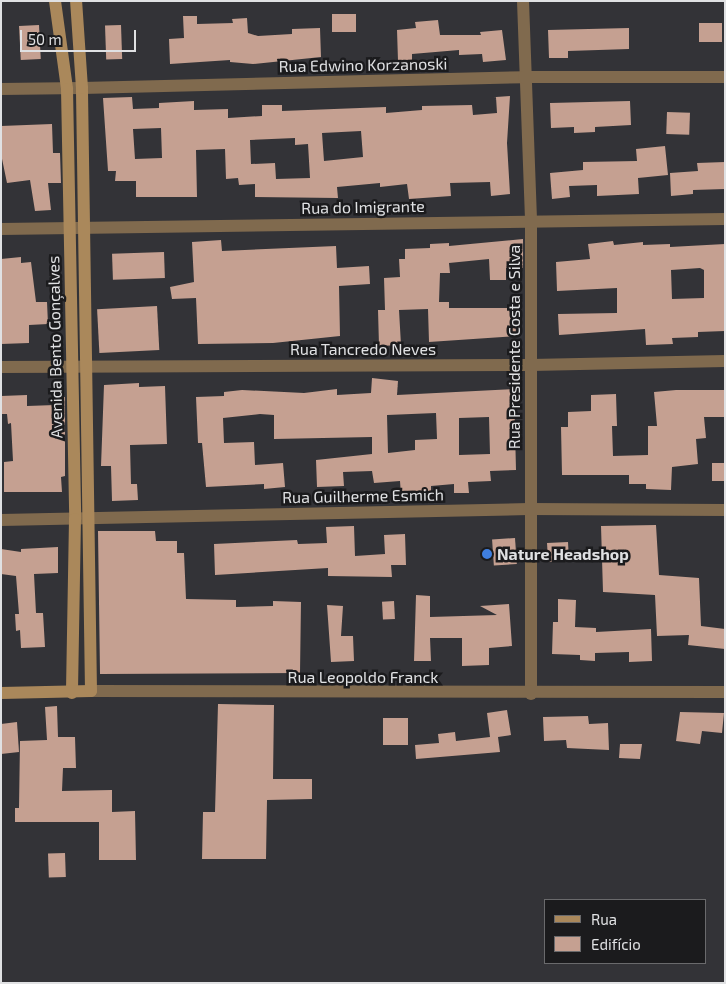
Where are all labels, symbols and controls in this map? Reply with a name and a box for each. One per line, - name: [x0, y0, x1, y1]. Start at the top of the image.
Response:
- scale bar: [22, 20, 139, 52]
- text: 50 m: [28, 30, 62, 48]
- street label: Rua Edwino Korzanoski: [278, 54, 448, 76]
- street label: Rua do Imigrante: [301, 196, 425, 218]
- street label: Rua Presidente Costa e Silva: [504, 245, 524, 449]
- street label: Avenida Bento Gonçalves: [44, 256, 66, 438]
- street label: Rua Tancredo Neves: [290, 339, 436, 359]
- street label: Rua Guilherme Esmich: [282, 485, 444, 507]
- place label: Nature Headshop: [497, 544, 629, 564]
- marker: Nature Headshop: [481, 548, 493, 560]
- street label: Rua Leopoldo Franck: [288, 667, 438, 687]
- legend: [544, 899, 706, 964]
- text: Rua: [591, 910, 617, 928]
- text: Edifício: [591, 935, 641, 953]

